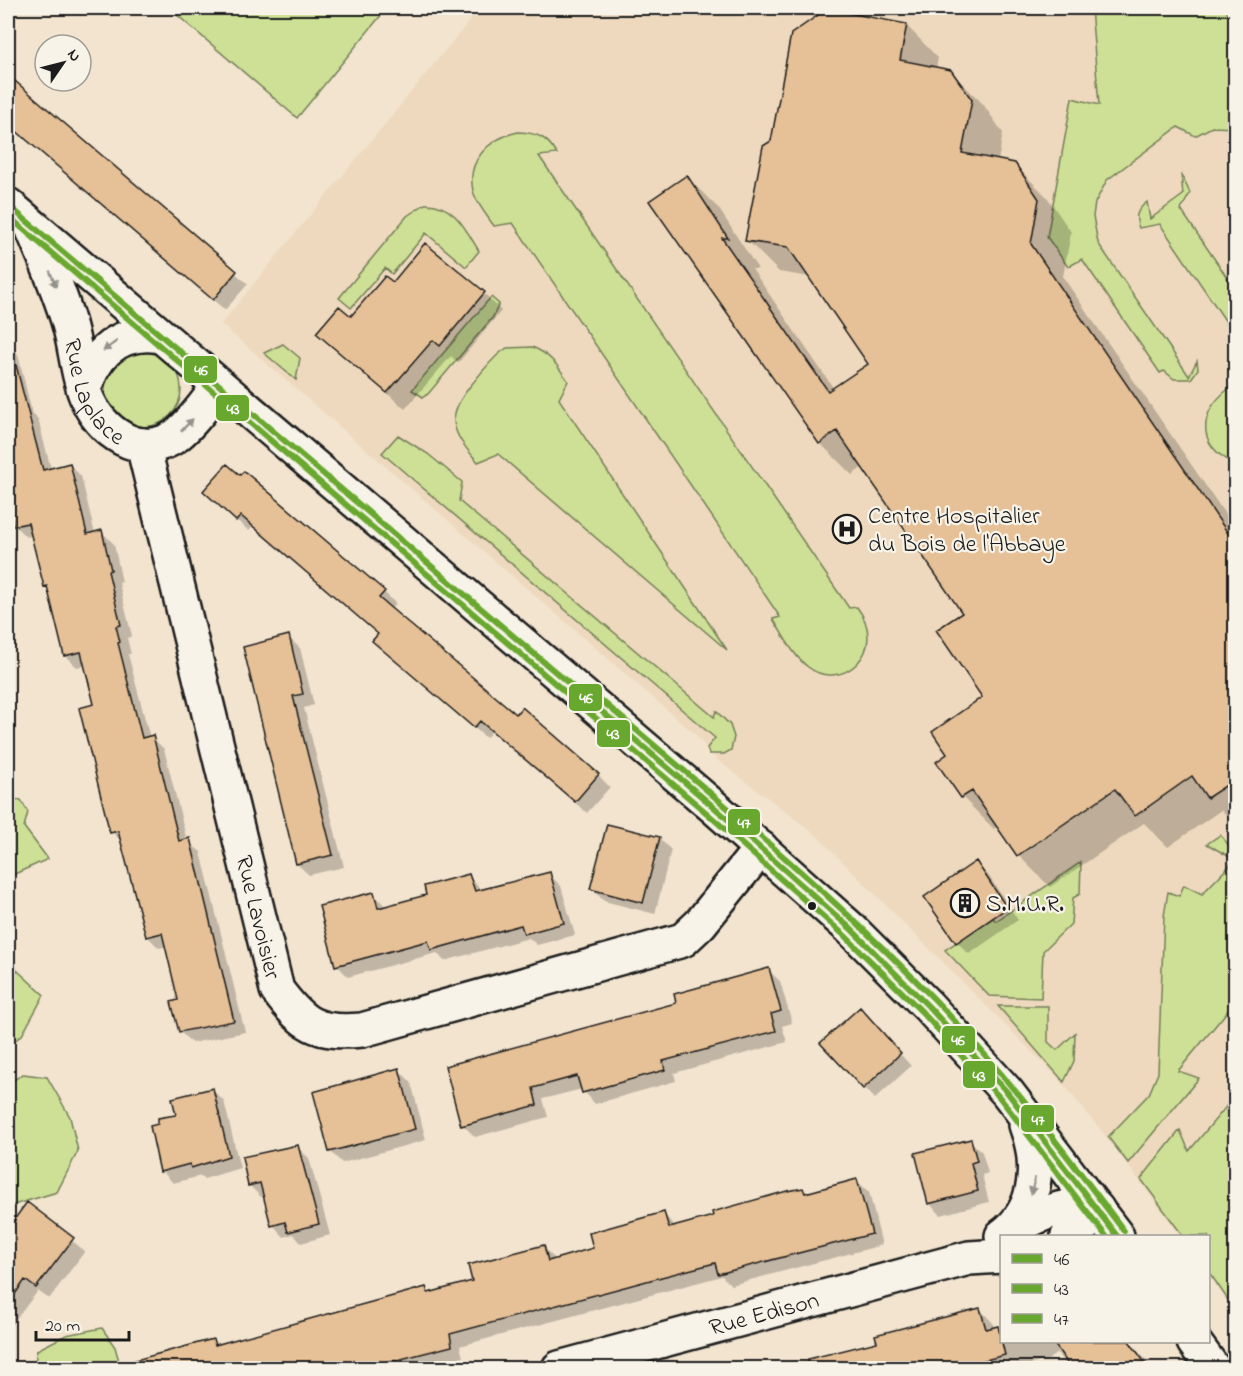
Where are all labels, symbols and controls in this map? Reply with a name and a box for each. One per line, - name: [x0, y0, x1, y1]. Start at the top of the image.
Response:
- north arrow: [33, 33, 93, 93]
- text: N: [61, 44, 87, 67]
- one-way arrow: [49, 270, 59, 288]
- street label: Rue Laplace: [53, 336, 131, 456]
- one-way arrow: [103, 340, 119, 352]
- line badge: 46: [183, 355, 218, 384]
- text: 46: [193, 359, 209, 383]
- line badge: 43: [215, 394, 250, 422]
- text: 43: [225, 398, 240, 422]
- one-way arrow: [179, 418, 193, 432]
- place label: Centre Hospitalier du Bois de l'Abbaye: [868, 500, 1066, 564]
- hospital icon: Centre Hospitalier du Bois de l'Abbaye: [831, 513, 863, 545]
- line badge: 46: [568, 683, 603, 712]
- text: 46: [578, 687, 594, 711]
- line badge: 43: [596, 719, 631, 748]
- text: 43: [605, 723, 620, 747]
- line badge: 47: [727, 808, 761, 836]
- text: 47: [736, 812, 751, 836]
- street label: Rue Lavoisier: [225, 852, 289, 984]
- building icon: S.M.U.R.: [949, 887, 981, 919]
- place label: S.M.U.R.: [986, 888, 1064, 923]
- unlabelled marker: [806, 900, 818, 912]
- line badge: 46: [941, 1025, 976, 1054]
- text: 46: [950, 1029, 966, 1053]
- line badge: 43: [962, 1060, 996, 1089]
- text: 43: [971, 1065, 986, 1089]
- line badge: 47: [1020, 1104, 1055, 1133]
- text: 47: [1030, 1109, 1045, 1133]
- one-way arrow: [1028, 1177, 1037, 1196]
- legend: [1000, 1235, 1210, 1343]
- text: 46: [1054, 1248, 1069, 1274]
- text: 43: [1054, 1278, 1069, 1304]
- street label: Rue Edison: [705, 1284, 823, 1347]
- scale bar: [36, 1304, 129, 1342]
- text: 47: [1054, 1308, 1069, 1334]
- text: 20 m: [45, 1314, 80, 1340]

